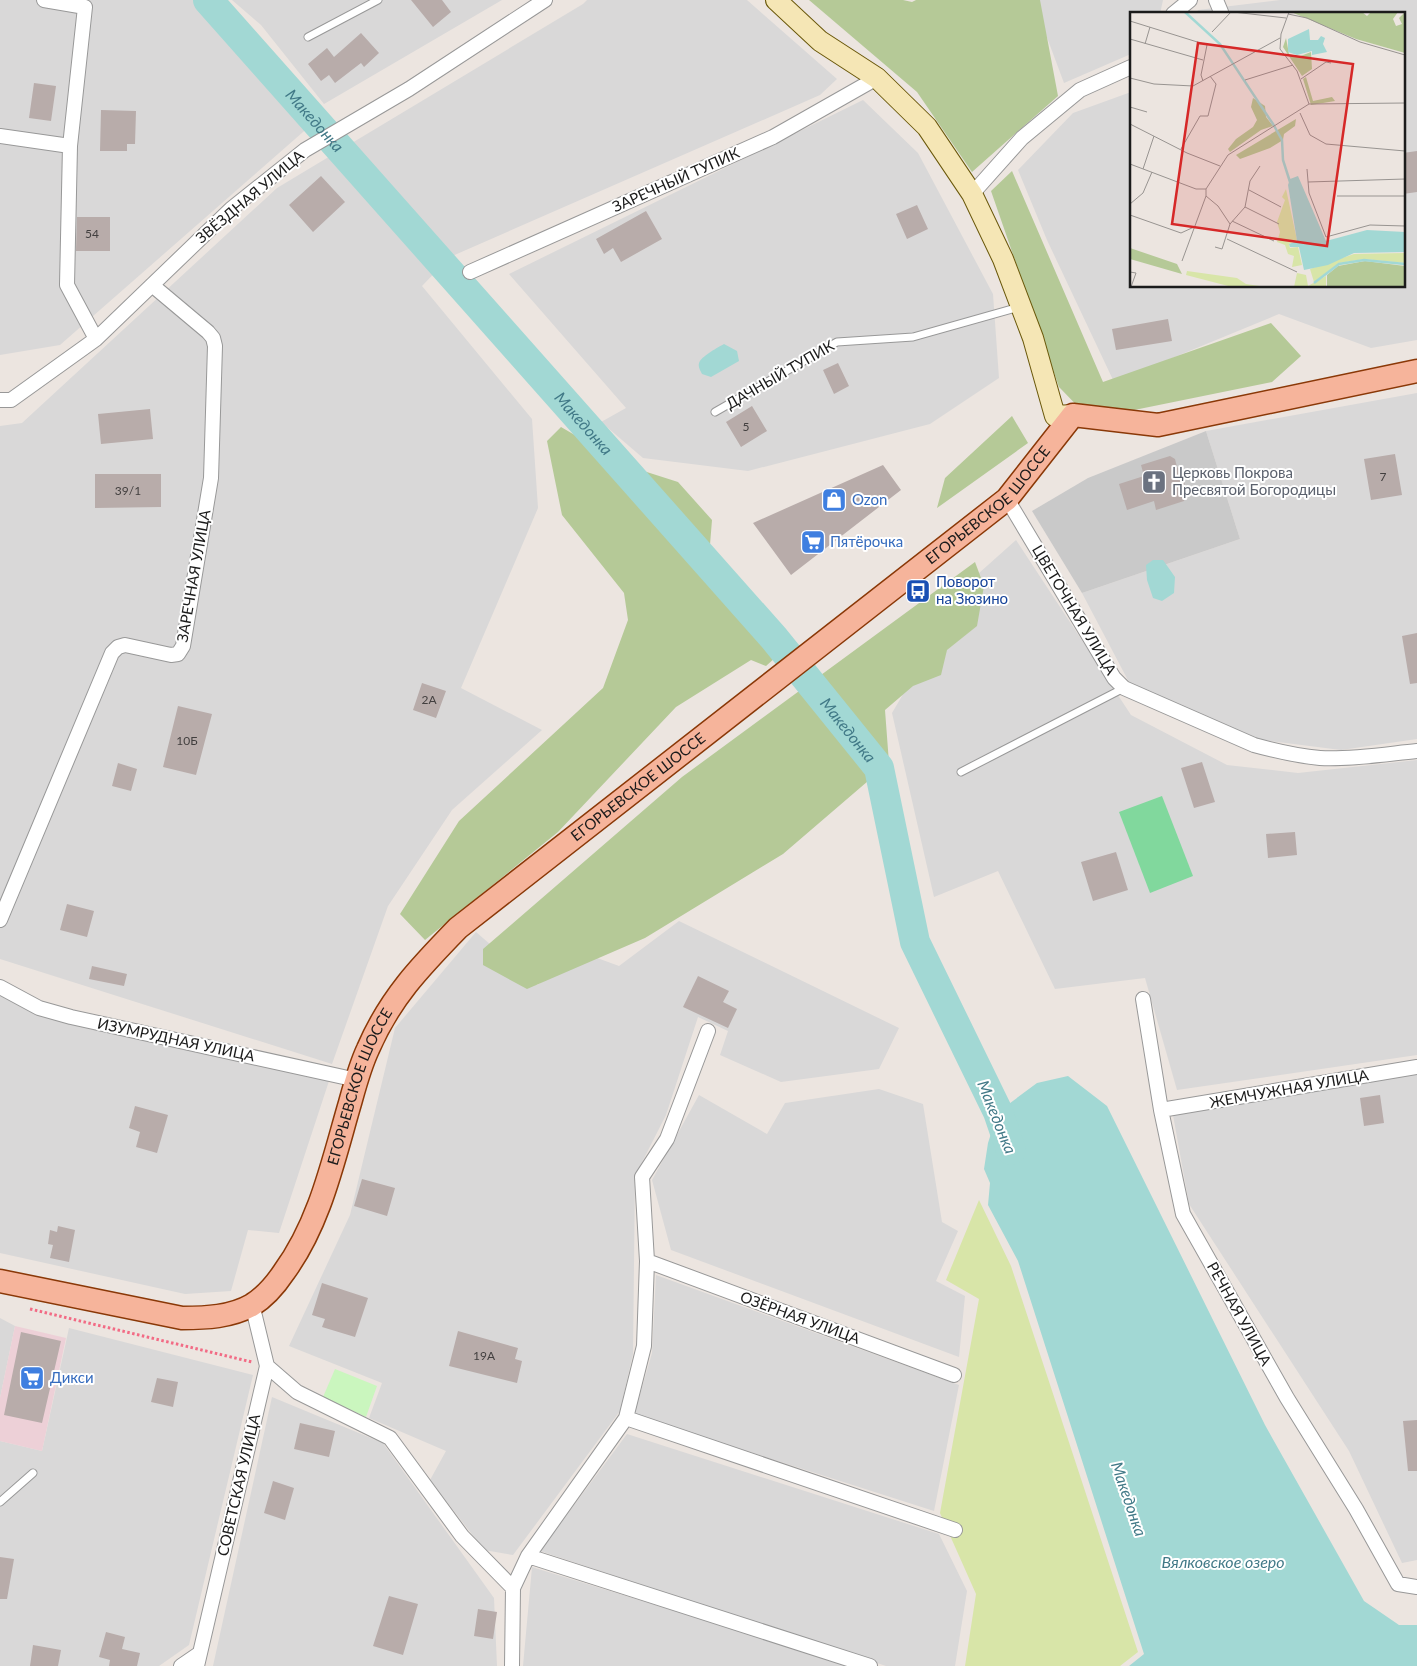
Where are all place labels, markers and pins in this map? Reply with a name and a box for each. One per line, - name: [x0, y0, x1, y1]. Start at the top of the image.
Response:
- place label: Церковь Покрова Пресвятой Богородицы: [1172, 463, 1336, 498]
- church icon: Церковь Покрова Пресвятой Богородицы: [1141, 469, 1167, 495]
- shop icon: Ozon: [821, 487, 847, 513]
- place label: Ozon: [852, 490, 887, 508]
- supermarket icon: Пятёрочка: [800, 529, 826, 555]
- place label: Пятёрочка: [830, 532, 903, 550]
- place label: Поворот на Зюзино: [936, 572, 1008, 607]
- bus stop icon: Поворот на Зюзино: [905, 578, 931, 604]
- supermarket icon: Дикси: [19, 1365, 45, 1391]
- place label: Дикси: [50, 1368, 94, 1386]

